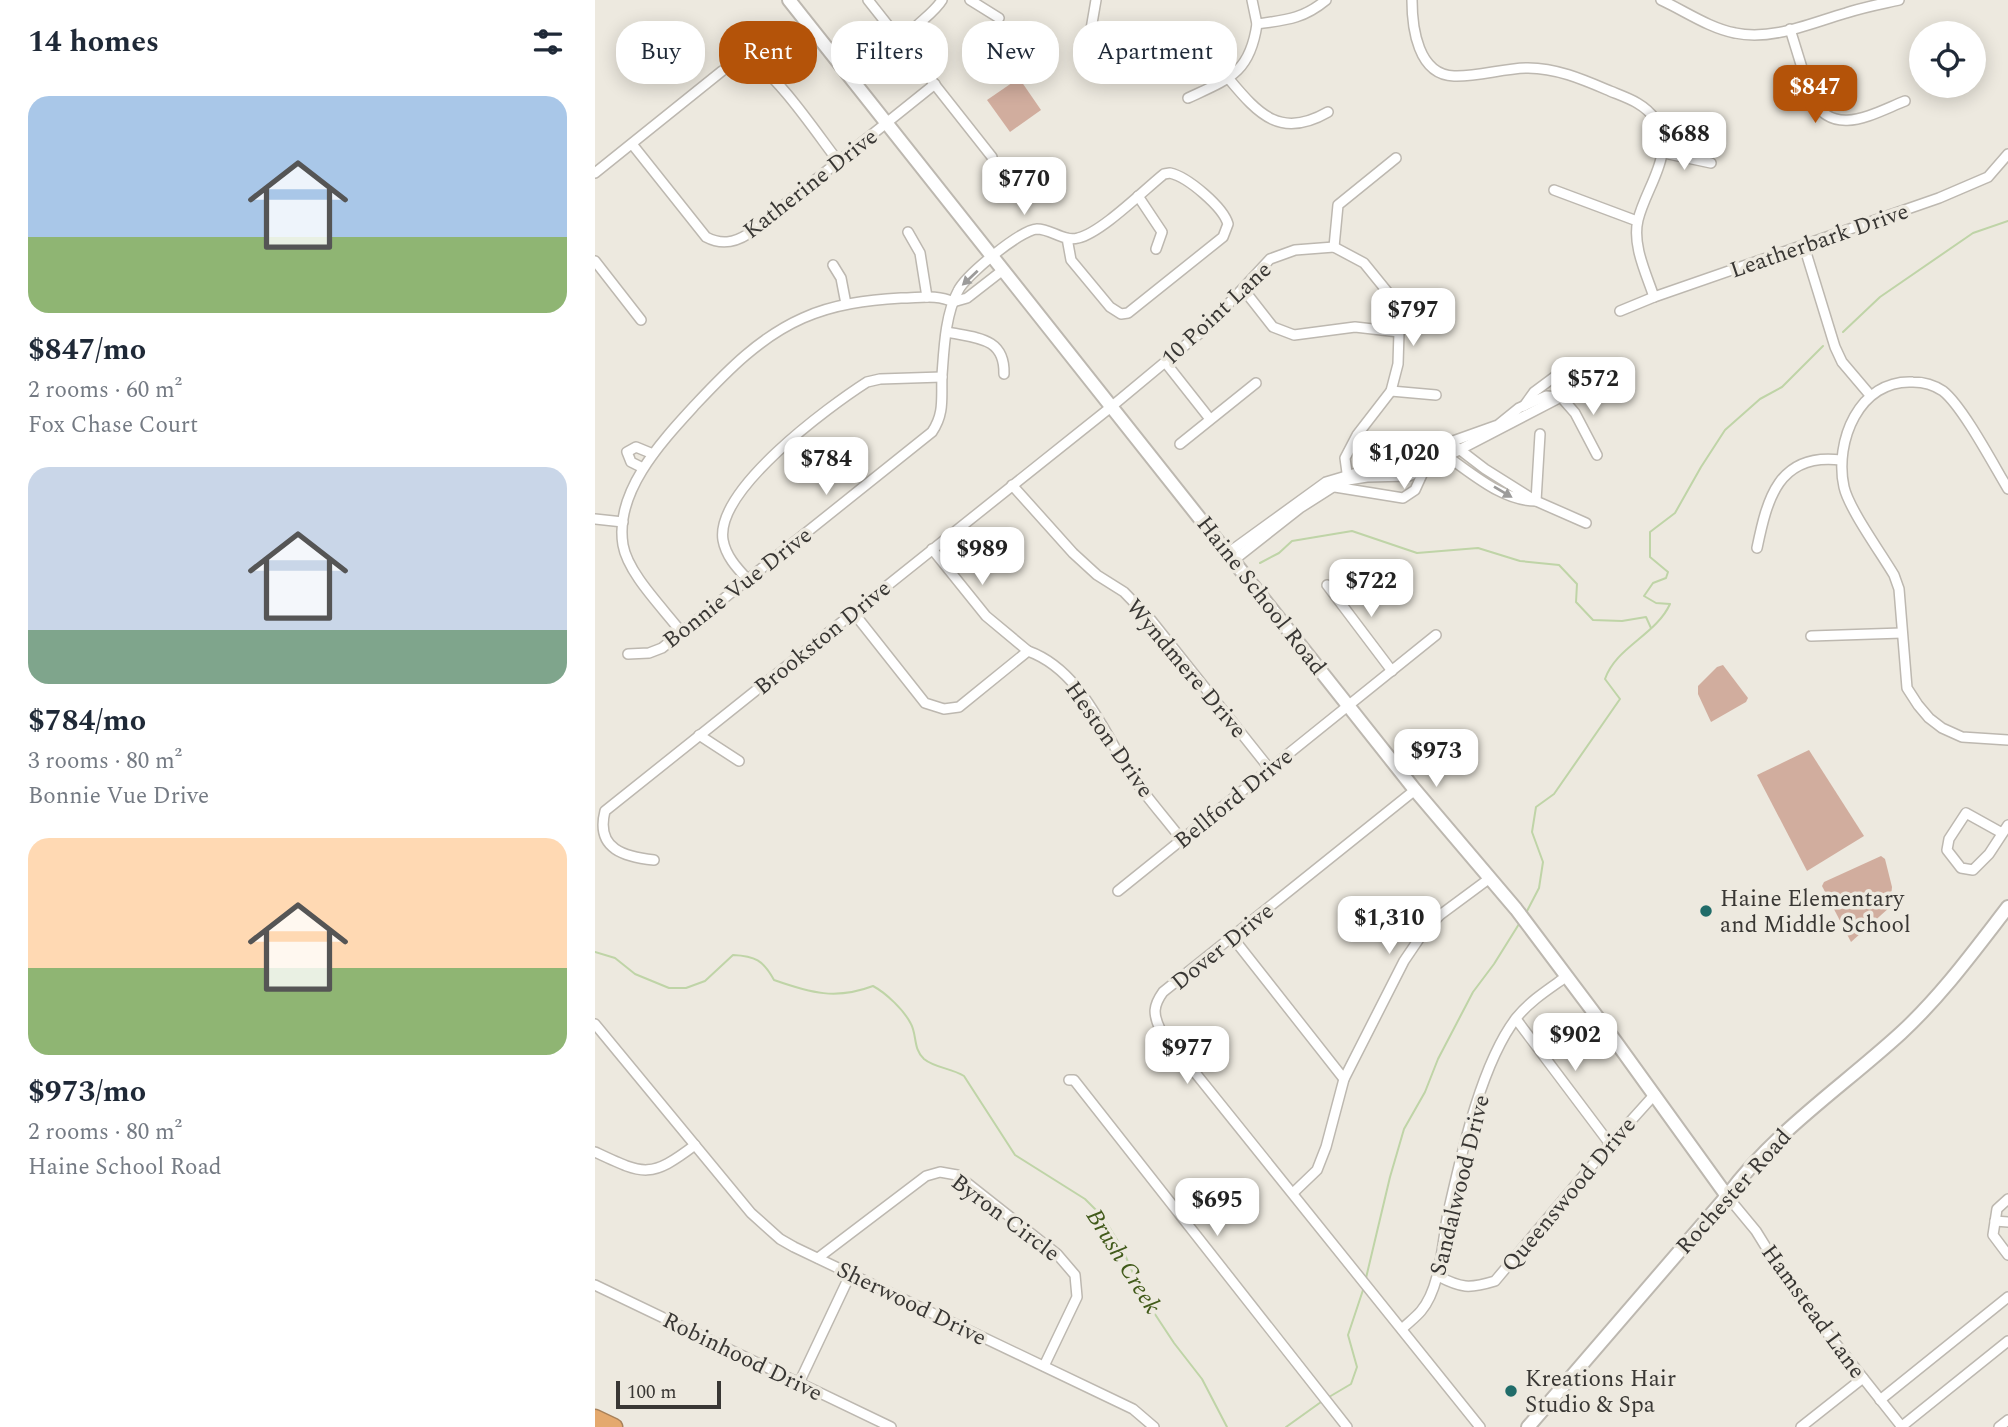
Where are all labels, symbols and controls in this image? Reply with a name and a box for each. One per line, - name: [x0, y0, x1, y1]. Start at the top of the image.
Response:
- text: 14 homes: [28, 19, 159, 65]
- chip: Buy: [616, 21, 705, 84]
- chip: Rent: [719, 21, 817, 84]
- chip: Filters: [831, 21, 948, 84]
- chip: New: [962, 21, 1059, 84]
- chip: Apartment: [1073, 21, 1237, 84]
- map controls: [1909, 21, 1986, 98]
- button: locate: [1909, 21, 1986, 98]
- icon: filters: [529, 23, 567, 61]
- pin: $847: [1774, 66, 1856, 125]
- text: $847: [1789, 70, 1841, 105]
- pin: $688: [1643, 113, 1725, 172]
- text: $688: [1658, 117, 1710, 152]
- street label: Katherine Drive: [736, 120, 886, 248]
- icon: home: [235, 142, 361, 268]
- pin: $770: [983, 158, 1065, 217]
- text: $770: [998, 162, 1050, 197]
- street label: Leatherbark Drive: [1725, 194, 1914, 288]
- street label: 10 Point Lane: [1154, 253, 1280, 375]
- one-way arrow: [961, 270, 979, 286]
- pin: $797: [1372, 288, 1454, 348]
- text: $797: [1387, 293, 1439, 328]
- text: $847/mo: [28, 327, 146, 373]
- pin: $572: [1552, 358, 1634, 417]
- text: $572: [1567, 362, 1619, 397]
- text: 2 rooms · 60 m²: [28, 373, 182, 408]
- text: Fox Chase Court: [28, 408, 198, 443]
- pin: $1,020: [1347, 432, 1461, 491]
- text: $1,020: [1369, 436, 1439, 471]
- pin: $784: [785, 438, 867, 497]
- text: $784: [800, 442, 852, 477]
- one-way arrow: [1493, 486, 1512, 498]
- street label: Haine School Road: [1187, 509, 1334, 683]
- icon: home: [235, 513, 361, 639]
- street label: Bonnie Vue Drive: [656, 519, 820, 658]
- pin: $989: [941, 528, 1023, 587]
- text: $989: [956, 532, 1008, 567]
- pin: $722: [1330, 560, 1412, 619]
- text: $722: [1345, 564, 1397, 599]
- street label: Brookston Drive: [747, 572, 899, 704]
- street label: Wyndmere Drive: [1117, 591, 1255, 747]
- street label: Heston Drive: [1056, 674, 1162, 805]
- text: $784/mo: [28, 698, 146, 744]
- pin: $973: [1395, 730, 1477, 789]
- text: $973: [1410, 734, 1462, 769]
- street label: Bellford Drive: [1167, 740, 1301, 858]
- text: 3 rooms · 80 m²: [28, 744, 182, 779]
- text: Bonnie Vue Drive: [28, 779, 209, 814]
- place label: Haine Elementary and Middle School: [1720, 882, 1911, 943]
- icon: home: [235, 884, 361, 1010]
- street label: Dover Drive: [1164, 895, 1282, 1000]
- pin: $1,310: [1332, 897, 1446, 956]
- text: $1,310: [1354, 901, 1424, 936]
- marker: Haine Elementary and Middle School: [1698, 903, 1714, 919]
- pin: $902: [1534, 1014, 1616, 1073]
- text: $902: [1549, 1018, 1601, 1053]
- pin: $977: [1146, 1026, 1228, 1086]
- text: $977: [1161, 1031, 1213, 1066]
- text: $973/mo: [28, 1069, 146, 1115]
- street label: Sandalwood Drive: [1421, 1091, 1500, 1280]
- street label: Queenswood Drive: [1493, 1109, 1645, 1281]
- text: 2 rooms · 80 m²: [28, 1115, 182, 1150]
- street label: Rochester Road: [1668, 1121, 1800, 1263]
- text: Haine School Road: [28, 1150, 222, 1185]
- street label: Byron Circle: [943, 1165, 1067, 1271]
- pin: $695: [1176, 1178, 1258, 1238]
- text: $695: [1191, 1183, 1243, 1218]
- water label: Brush Creek: [1076, 1202, 1170, 1321]
- street label: Hamstead Lane: [1752, 1237, 1874, 1386]
- street label: Sherwood Drive: [830, 1253, 992, 1356]
- street label: Robinhood Drive: [656, 1303, 828, 1411]
- place label: Kreations Hair Studio & Spa: [1525, 1362, 1676, 1423]
- scale bar: [616, 1378, 721, 1410]
- text: 100 m: [627, 1378, 677, 1407]
- marker: Kreations Hair Studio & Spa: [1503, 1383, 1519, 1399]

